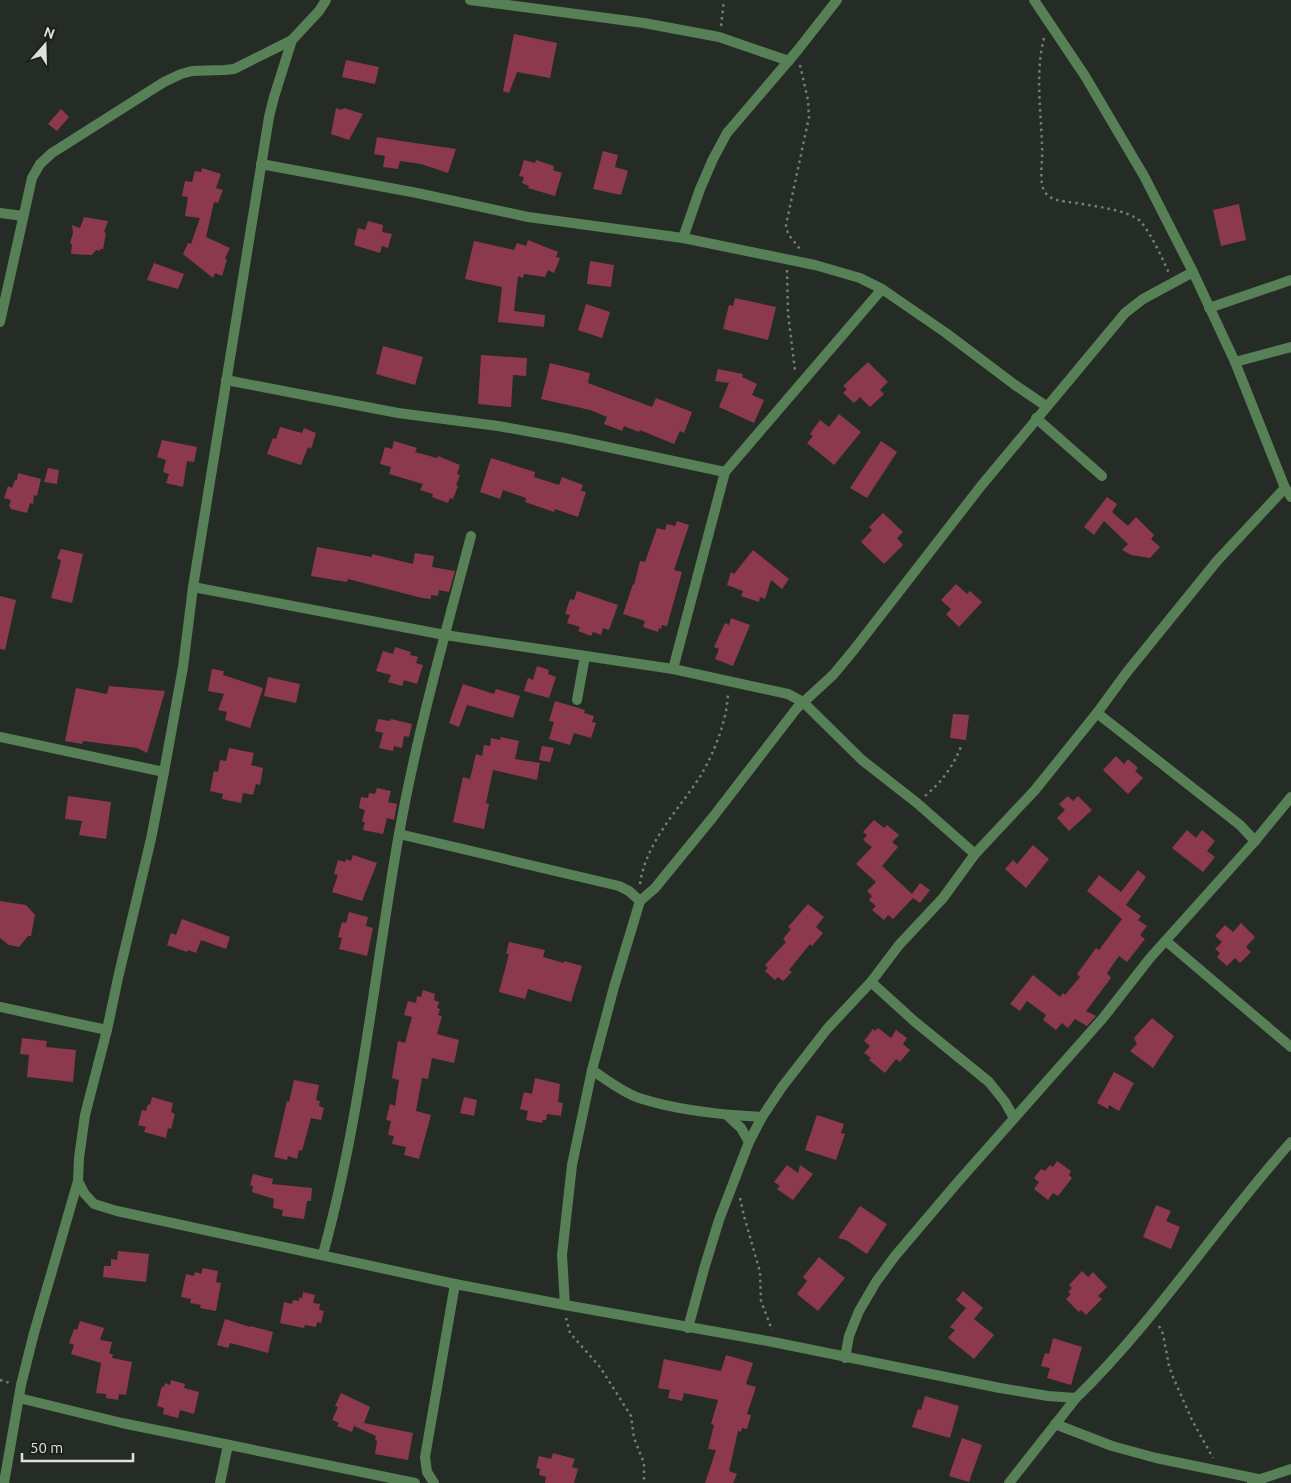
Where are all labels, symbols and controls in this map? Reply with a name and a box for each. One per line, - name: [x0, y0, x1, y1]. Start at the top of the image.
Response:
- north arrow: [20, 20, 70, 70]
- text: N: [42, 23, 57, 42]
- scale bar: [22, 1430, 134, 1462]
- text: 50 m: [30, 1439, 63, 1456]

